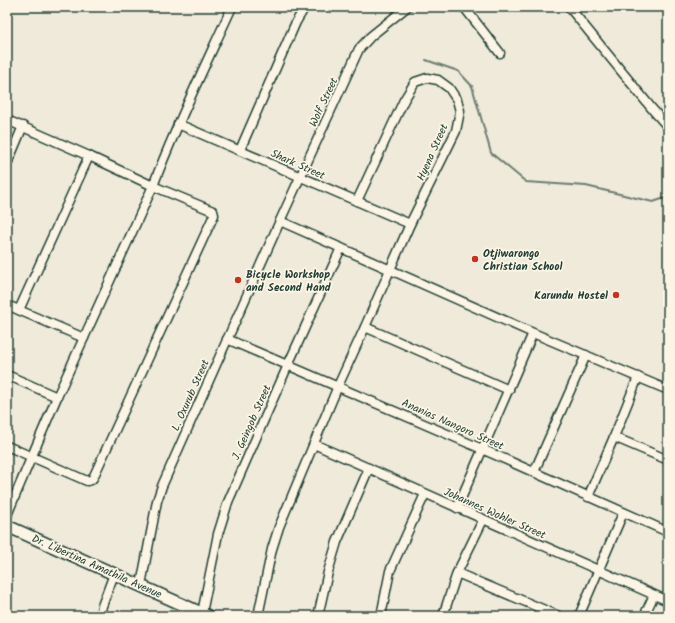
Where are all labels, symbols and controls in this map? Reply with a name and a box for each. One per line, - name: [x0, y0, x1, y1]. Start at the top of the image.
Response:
- street label: Wolf Street: [305, 74, 344, 130]
- street label: Hyena Street: [412, 120, 454, 184]
- street label: Shark Street: [267, 145, 328, 185]
- place label: Otjiwarongo Christian School: [483, 245, 562, 276]
- marker: Otjiwarongo Christian School: [470, 254, 480, 264]
- place label: Bicycle Workshop and Second Hand: [246, 266, 332, 297]
- marker: Bicycle Workshop and Second Hand: [233, 275, 243, 285]
- place label: Karundu Hostel: [534, 287, 608, 305]
- marker: Karundu Hostel: [611, 290, 621, 300]
- street label: L. Oxurub Street: [167, 356, 215, 434]
- street label: J. Geingob Street: [227, 381, 277, 463]
- street label: Ananias Nangoro Street: [399, 394, 507, 456]
- street label: Johannes Wohler Street: [441, 483, 549, 545]
- street label: Dr. Libertina Amathila Avenue: [28, 530, 165, 604]

